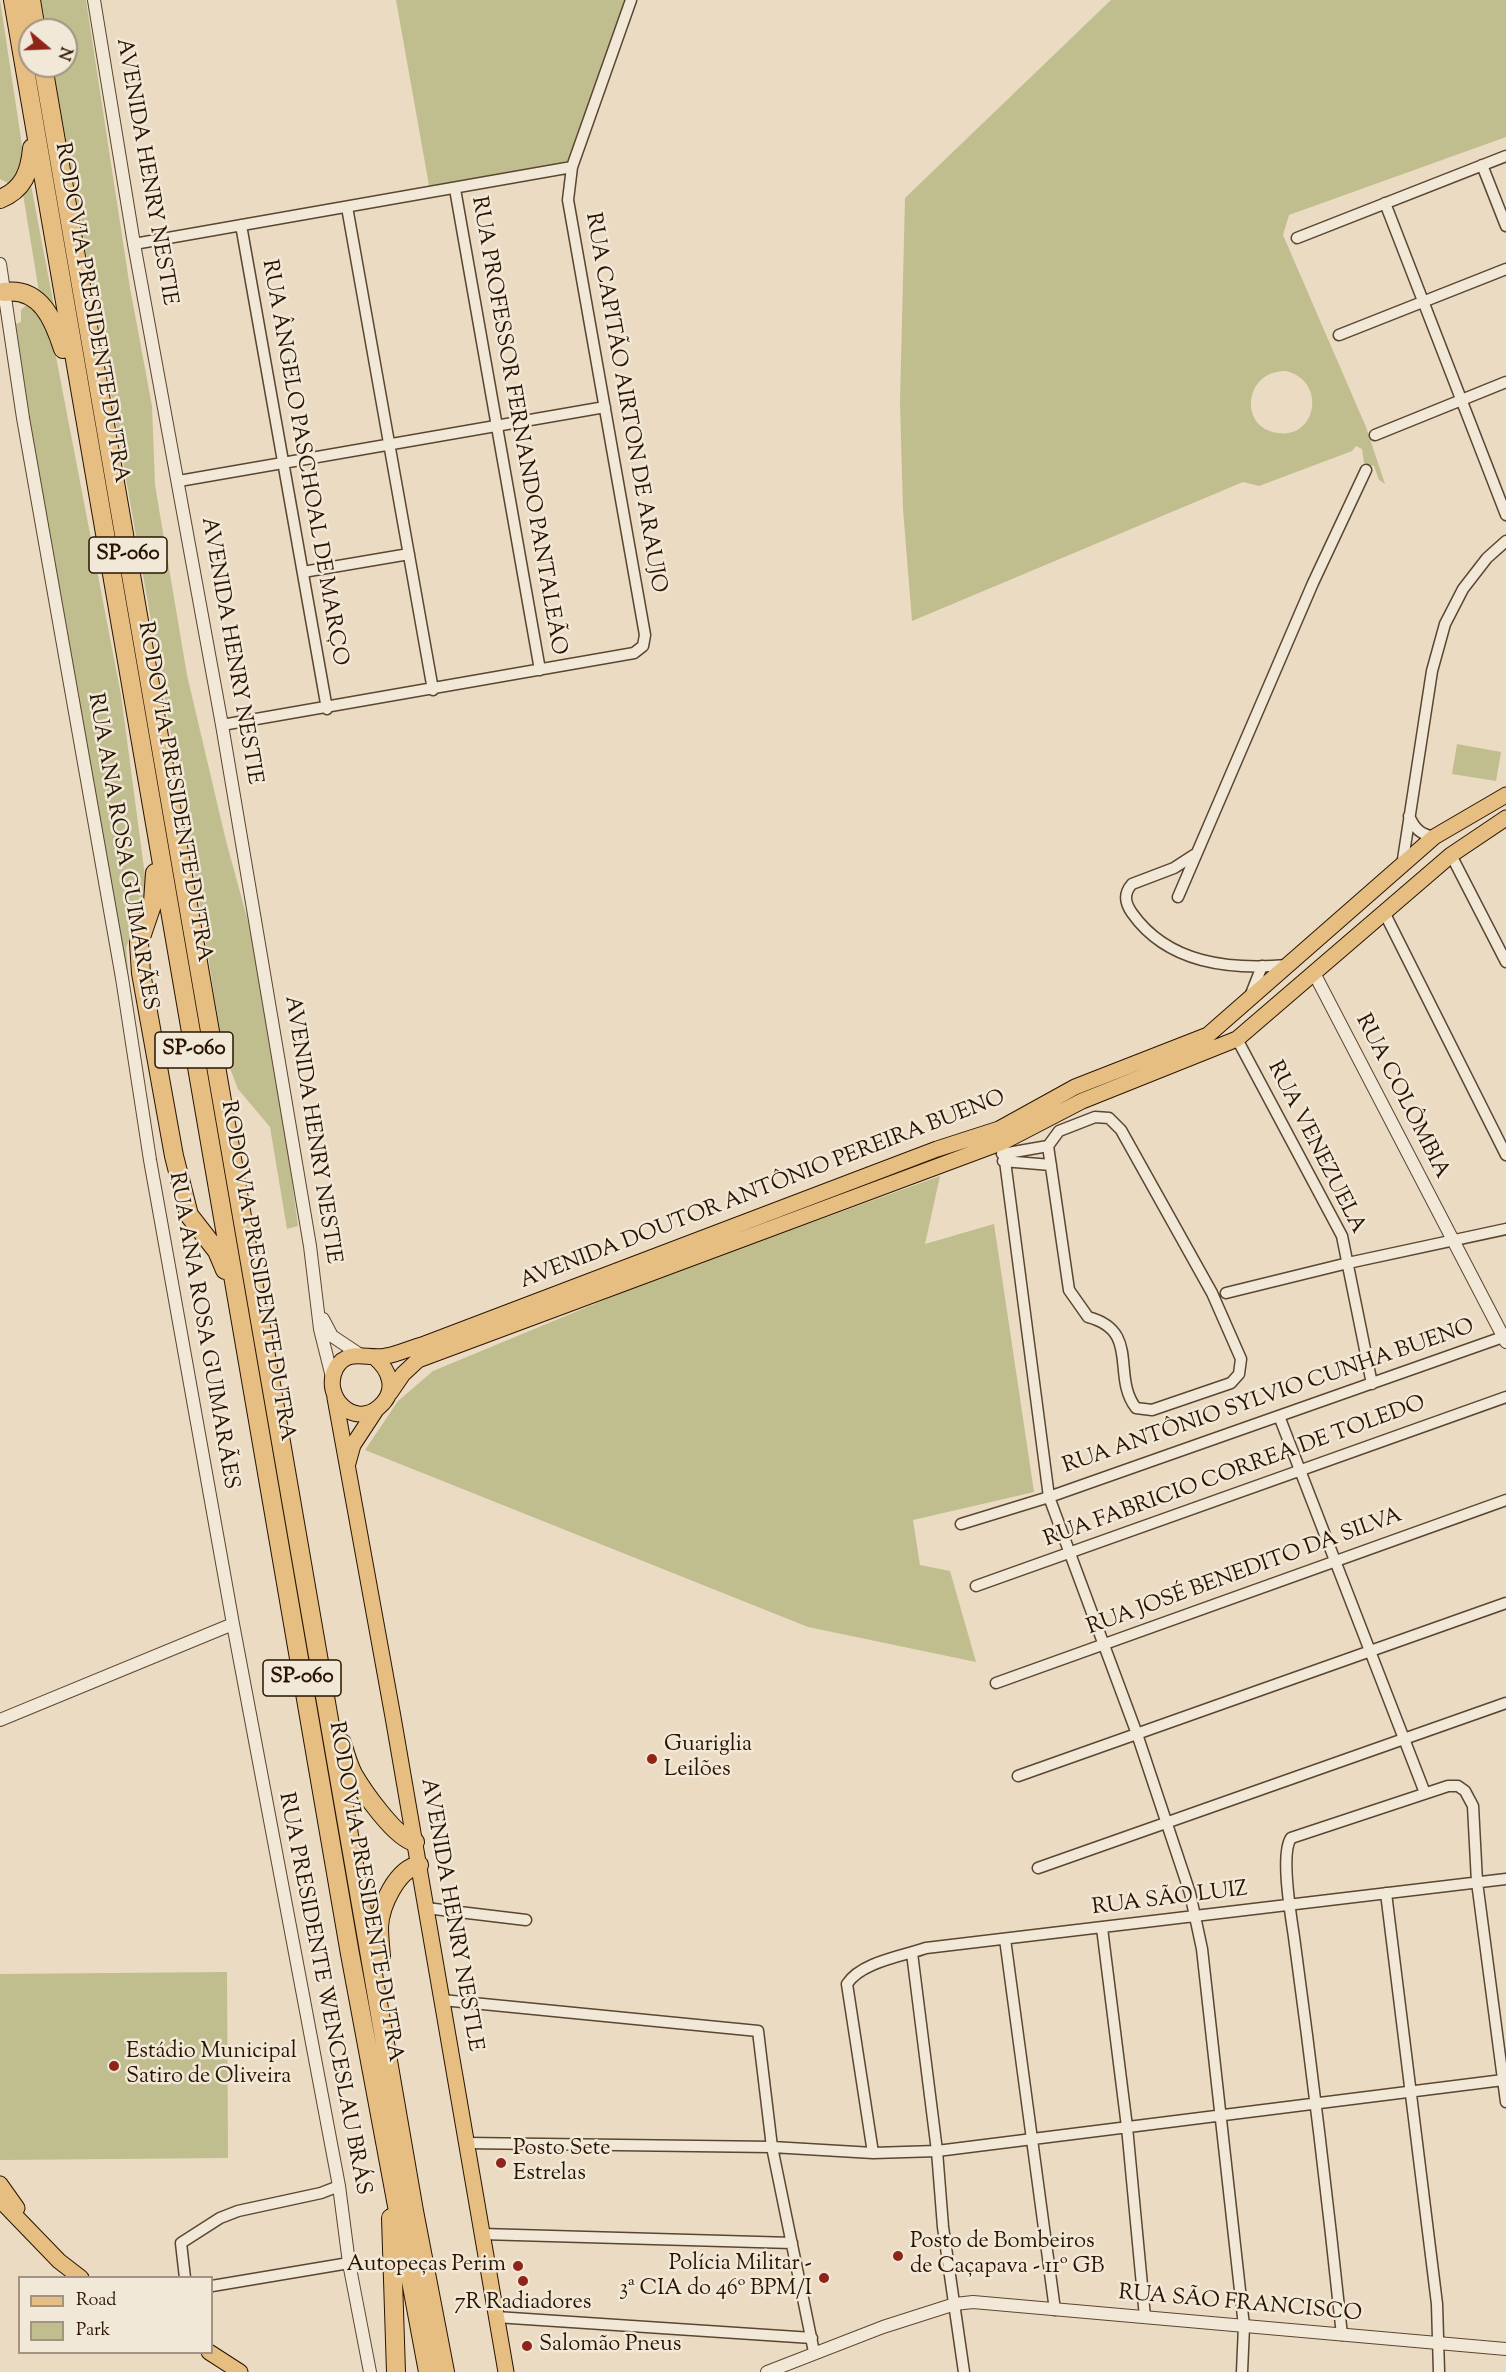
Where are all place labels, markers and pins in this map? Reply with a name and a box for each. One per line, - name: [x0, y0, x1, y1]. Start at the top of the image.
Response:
- place label: Guariglia Leilões: [664, 1733, 752, 1784]
- marker: Guariglia Leilões: [645, 1752, 659, 1766]
- place label: Estádio Municipal Satiro de Oliveira: [126, 2040, 297, 2092]
- marker: Estádio Municipal Satiro de Oliveira: [107, 2059, 121, 2073]
- place label: Posto Sete Estrelas: [513, 2137, 610, 2188]
- marker: Posto Sete Estrelas: [494, 2156, 508, 2170]
- place label: Posto de Bombeiros de Caçapava - 11º GB: [910, 2230, 1104, 2282]
- marker: Posto de Bombeiros de Caçapava - 11º GB: [891, 2249, 905, 2263]
- place label: Polícia Militar - 3ª CIA do 46º BPM/I: [619, 2252, 812, 2304]
- place label: Autopeças Perim: [347, 2253, 506, 2279]
- marker: Autopeças Perim: [511, 2259, 525, 2273]
- marker: Polícia Militar - 3ª CIA do 46º BPM/I: [817, 2271, 831, 2285]
- marker: 7R Radiadores: [516, 2274, 530, 2288]
- place label: 7R Radiadores: [454, 2291, 592, 2317]
- place label: Salomão Pneus: [539, 2333, 681, 2359]
- marker: Salomão Pneus: [520, 2339, 534, 2353]

